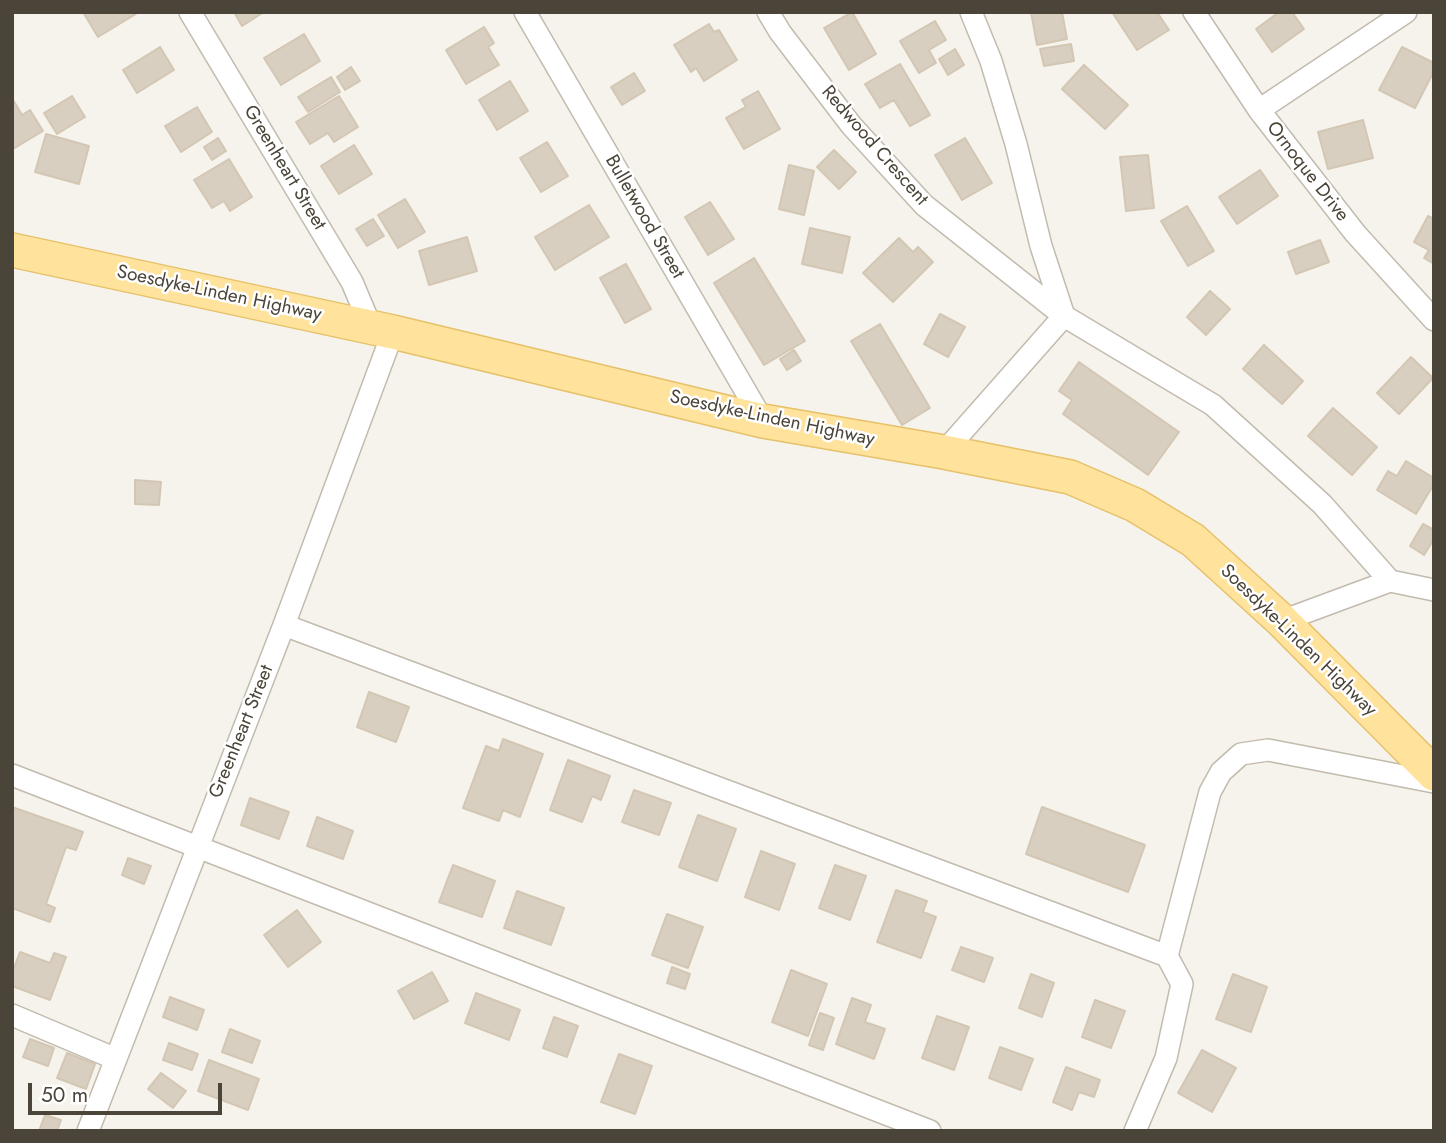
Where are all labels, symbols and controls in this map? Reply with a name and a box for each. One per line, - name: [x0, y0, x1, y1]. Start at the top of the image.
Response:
- street label: Redwood Crescent: [816, 81, 932, 211]
- street label: Greenheart Street: [238, 101, 330, 235]
- street label: Ornoque Drive: [1261, 118, 1353, 226]
- street label: Bulletwood Street: [599, 151, 689, 283]
- street label: Soesdyke-Linden Highway: [115, 261, 323, 327]
- street label: Soesdyke-Linden Highway: [668, 386, 876, 452]
- street label: Soesdyke-Linden Highway: [1215, 560, 1381, 722]
- street label: Greenheart Street: [205, 662, 279, 802]
- scale bar: [32, 1070, 226, 1114]
- text: 50 m: [41, 1080, 88, 1110]

